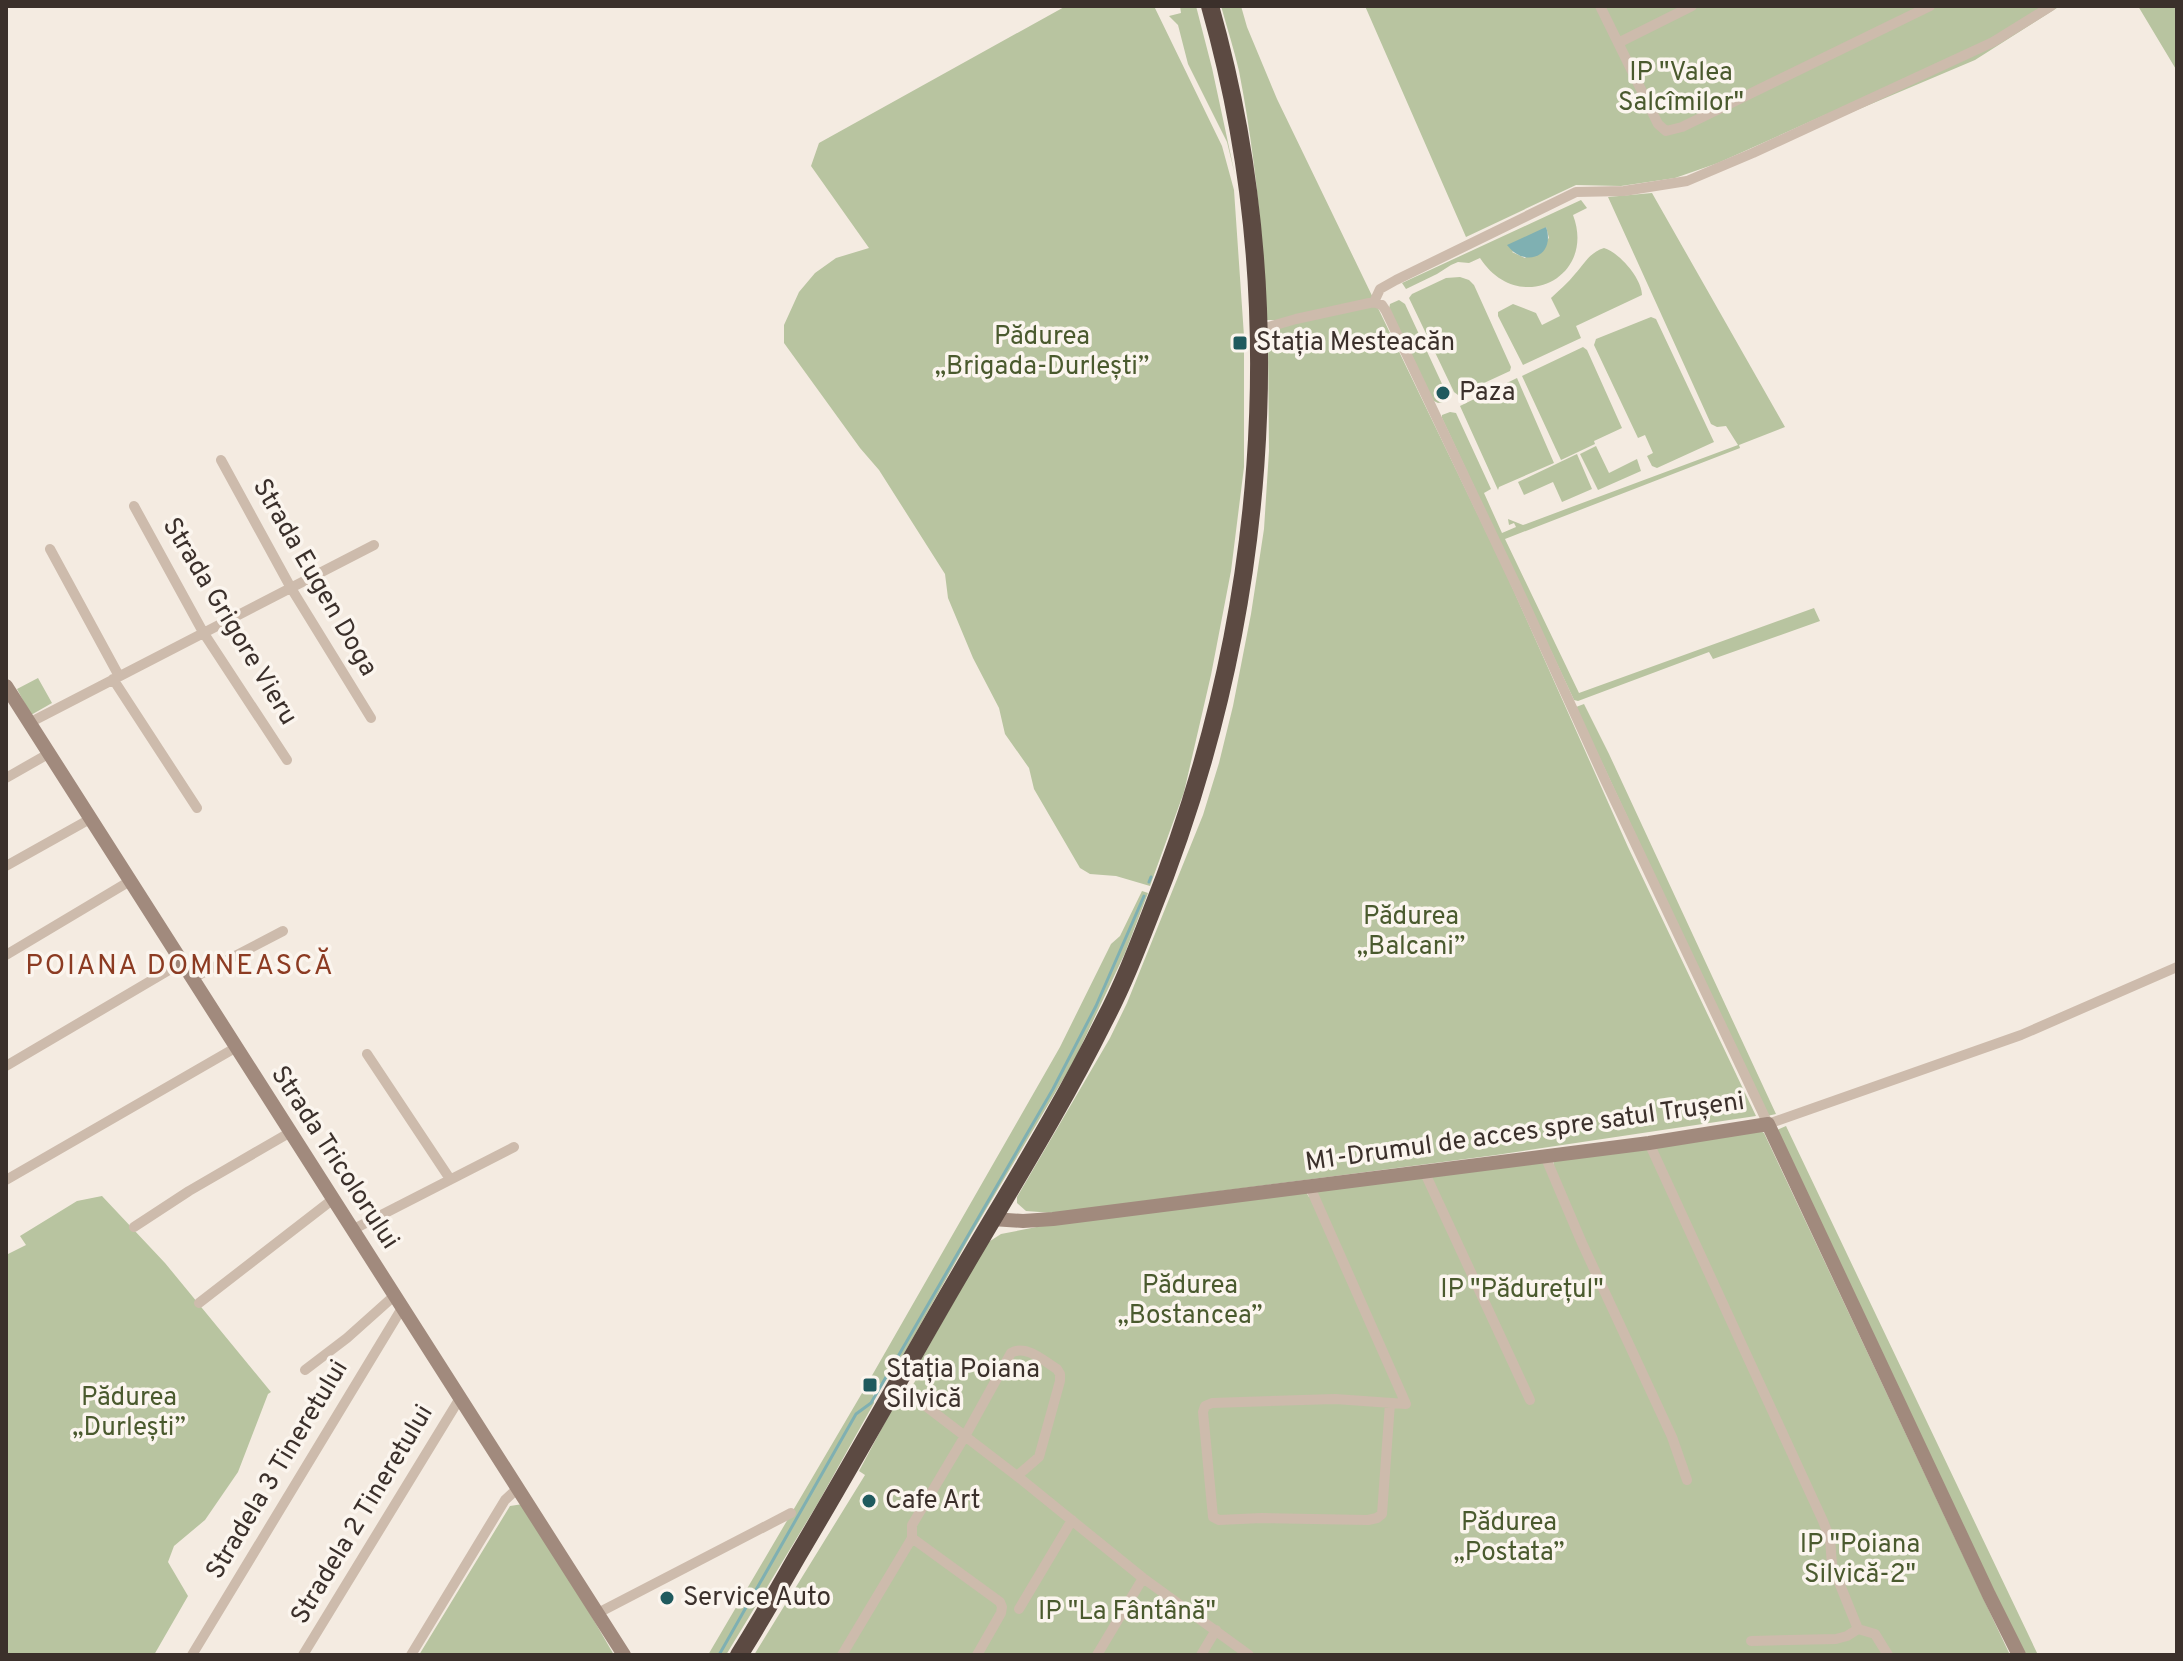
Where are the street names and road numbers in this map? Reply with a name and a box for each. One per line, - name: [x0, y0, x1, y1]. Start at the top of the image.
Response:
- street label: Strada Eugen Doga: [244, 473, 384, 683]
- street label: Strada Grigore Vieru: [154, 512, 304, 732]
- street label: Strada Tricolorului: [262, 1060, 406, 1256]
- street label: M1-Drumul de acces spre satul Trușeni: [1303, 1086, 1747, 1180]
- street label: Stradela 3 Tineretului: [200, 1354, 356, 1586]
- street label: Stradela 2 Tineretului: [284, 1399, 442, 1631]

